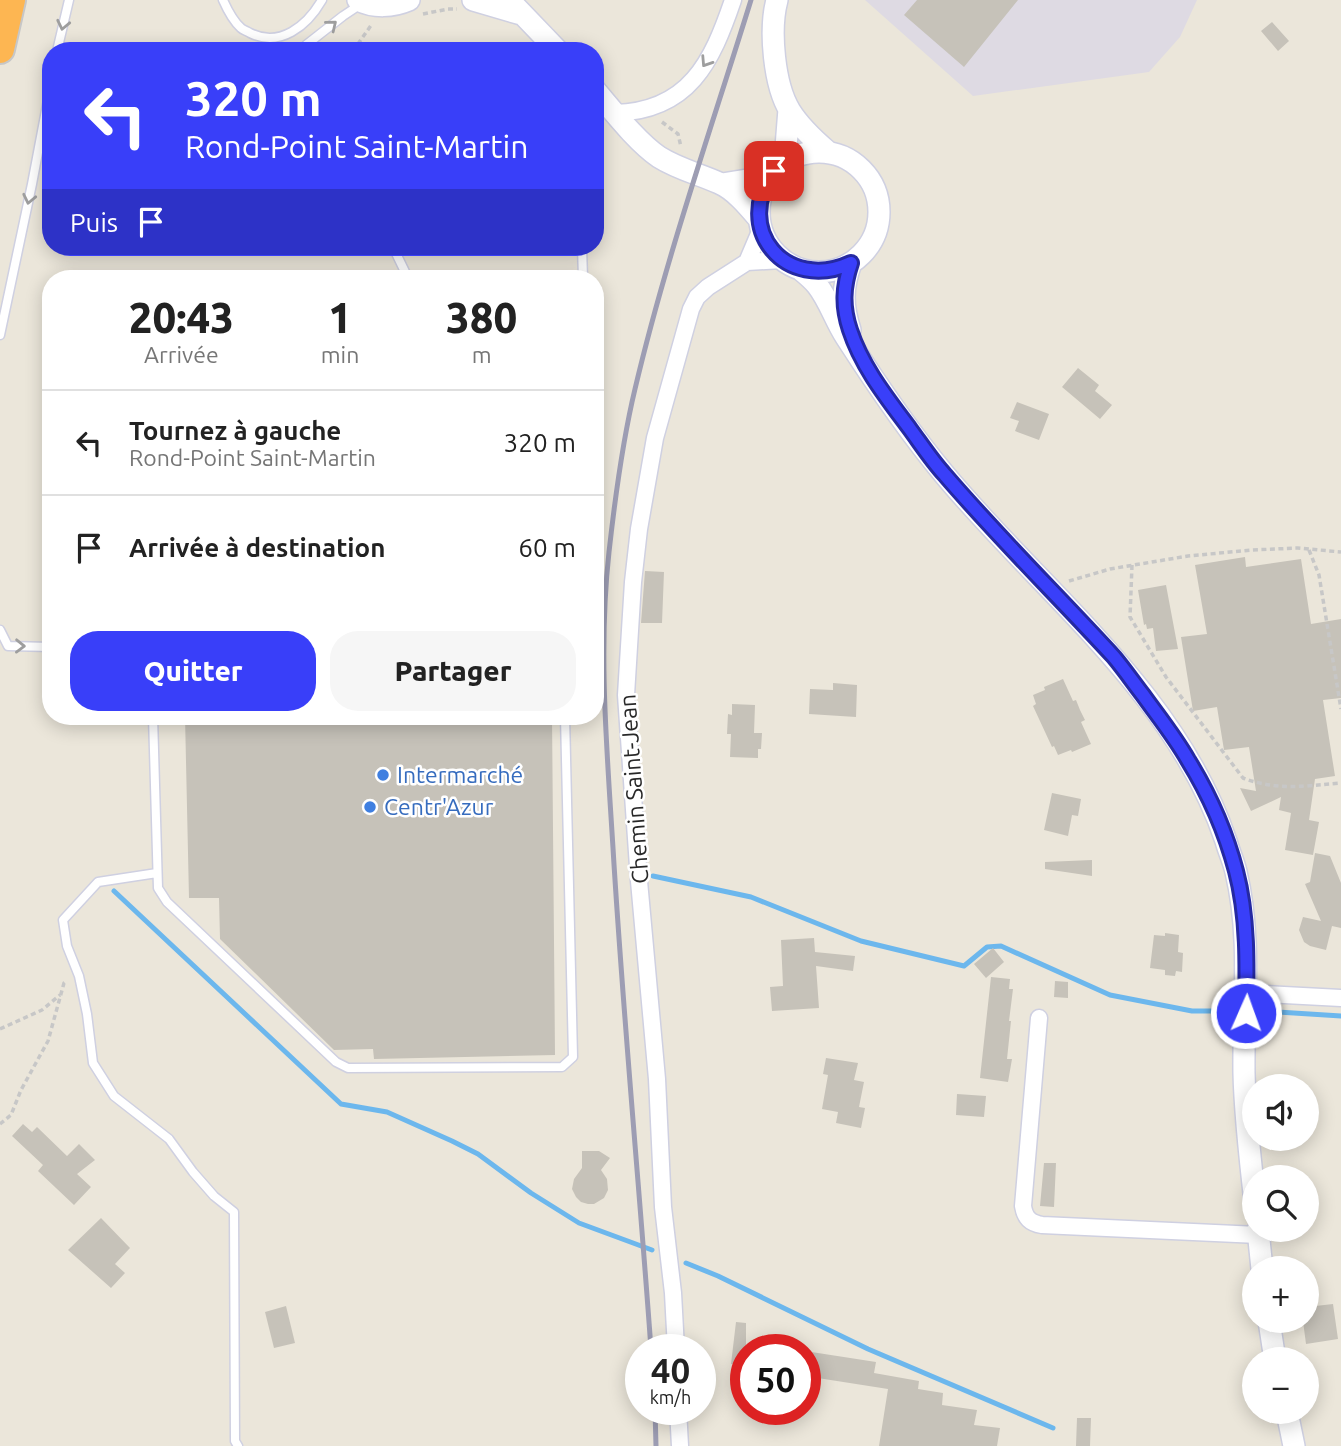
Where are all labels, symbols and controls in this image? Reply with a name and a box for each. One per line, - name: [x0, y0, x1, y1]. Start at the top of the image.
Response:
- one-way arrow: [57, 19, 71, 31]
- one-way arrow: [324, 20, 336, 33]
- one-way arrow: [701, 55, 714, 68]
- icon: left: [70, 70, 161, 161]
- text: 320 m: [185, 70, 322, 125]
- text: Rond-Point Saint-Martin: [185, 128, 529, 164]
- pin: [744, 141, 804, 201]
- icon: arrive: [755, 152, 793, 190]
- one-way arrow: [23, 193, 37, 205]
- icon: arrive: [132, 203, 170, 241]
- text: Puis: [70, 208, 118, 237]
- text: 20:43: [129, 294, 234, 341]
- text: 1: [328, 294, 352, 341]
- text: 380: [446, 294, 517, 341]
- text: Arrivée: [144, 342, 219, 367]
- text: min: [321, 342, 359, 367]
- text: m: [472, 342, 492, 367]
- text: Tournez à gauche: [129, 416, 341, 445]
- icon: left: [70, 424, 108, 462]
- text: 320 m: [504, 428, 576, 457]
- text: Rond-Point Saint-Martin: [129, 445, 376, 470]
- icon: arrive: [70, 529, 108, 567]
- text: Arrivée à destination: [129, 533, 385, 562]
- text: 60 m: [518, 533, 576, 562]
- button: Quitter: [70, 631, 316, 711]
- button: Partager: [330, 631, 576, 711]
- one-way arrow: [16, 638, 26, 654]
- street label: Chemin Saint-Jean: [614, 693, 653, 885]
- place label: Intermarché: [397, 762, 523, 787]
- marker: Intermarché: [375, 767, 391, 783]
- place label: Centr'Azur: [384, 794, 494, 819]
- marker: Centr'Azur: [362, 799, 378, 815]
- position arrow: [1209, 976, 1283, 1050]
- map controls: [1242, 1074, 1319, 1424]
- button: sound: [1242, 1074, 1319, 1151]
- button: search: [1242, 1165, 1319, 1242]
- button: +: [1242, 1256, 1319, 1333]
- speed limit sign: 50: [730, 1334, 821, 1425]
- button: −: [1242, 1347, 1319, 1424]
- text: 40: [651, 1350, 690, 1390]
- text: km/h: [650, 1387, 691, 1407]

